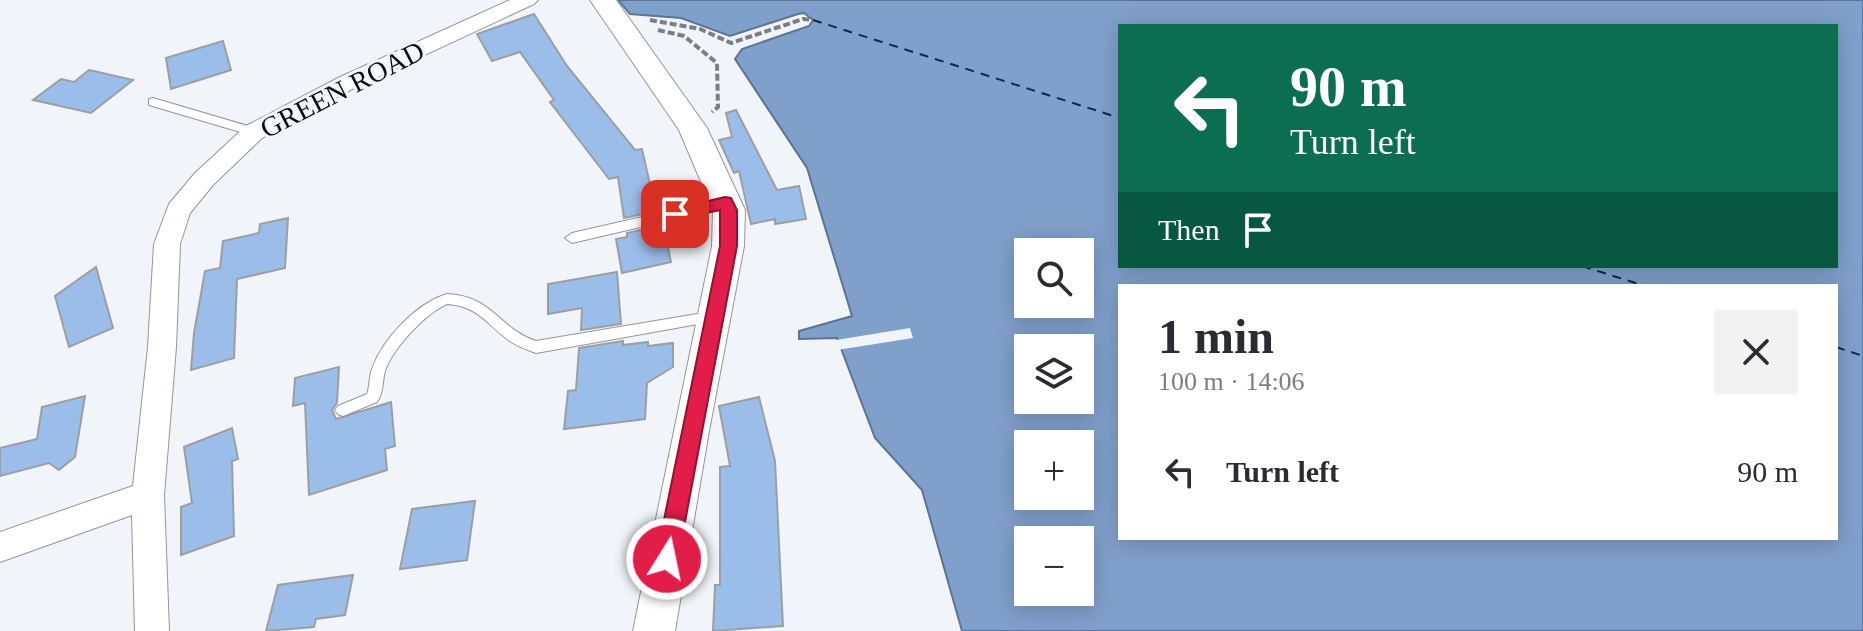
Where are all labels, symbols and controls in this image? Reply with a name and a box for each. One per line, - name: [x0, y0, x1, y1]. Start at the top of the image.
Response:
- street label: GREEN ROAD: [255, 35, 429, 144]
- icon: left: [1158, 56, 1262, 160]
- text: 90 m: [1290, 56, 1407, 118]
- text: Turn left: [1290, 122, 1416, 162]
- pin: [641, 180, 709, 248]
- icon: arrive: [653, 192, 697, 236]
- icon: arrive: [1236, 208, 1280, 252]
- text: Then: [1158, 213, 1220, 246]
- map controls: [1014, 238, 1094, 606]
- button: search: [1014, 238, 1094, 318]
- text: 1 min: [1158, 310, 1274, 363]
- button: close: [1714, 310, 1798, 394]
- button: layers: [1014, 334, 1094, 414]
- text: 100 m · 14:06: [1158, 367, 1305, 396]
- button: +: [1014, 430, 1094, 510]
- icon: left: [1158, 450, 1202, 494]
- text: Turn left: [1226, 455, 1339, 488]
- text: 90 m: [1737, 455, 1798, 488]
- position arrow: [625, 517, 709, 601]
- button: −: [1014, 526, 1094, 606]

